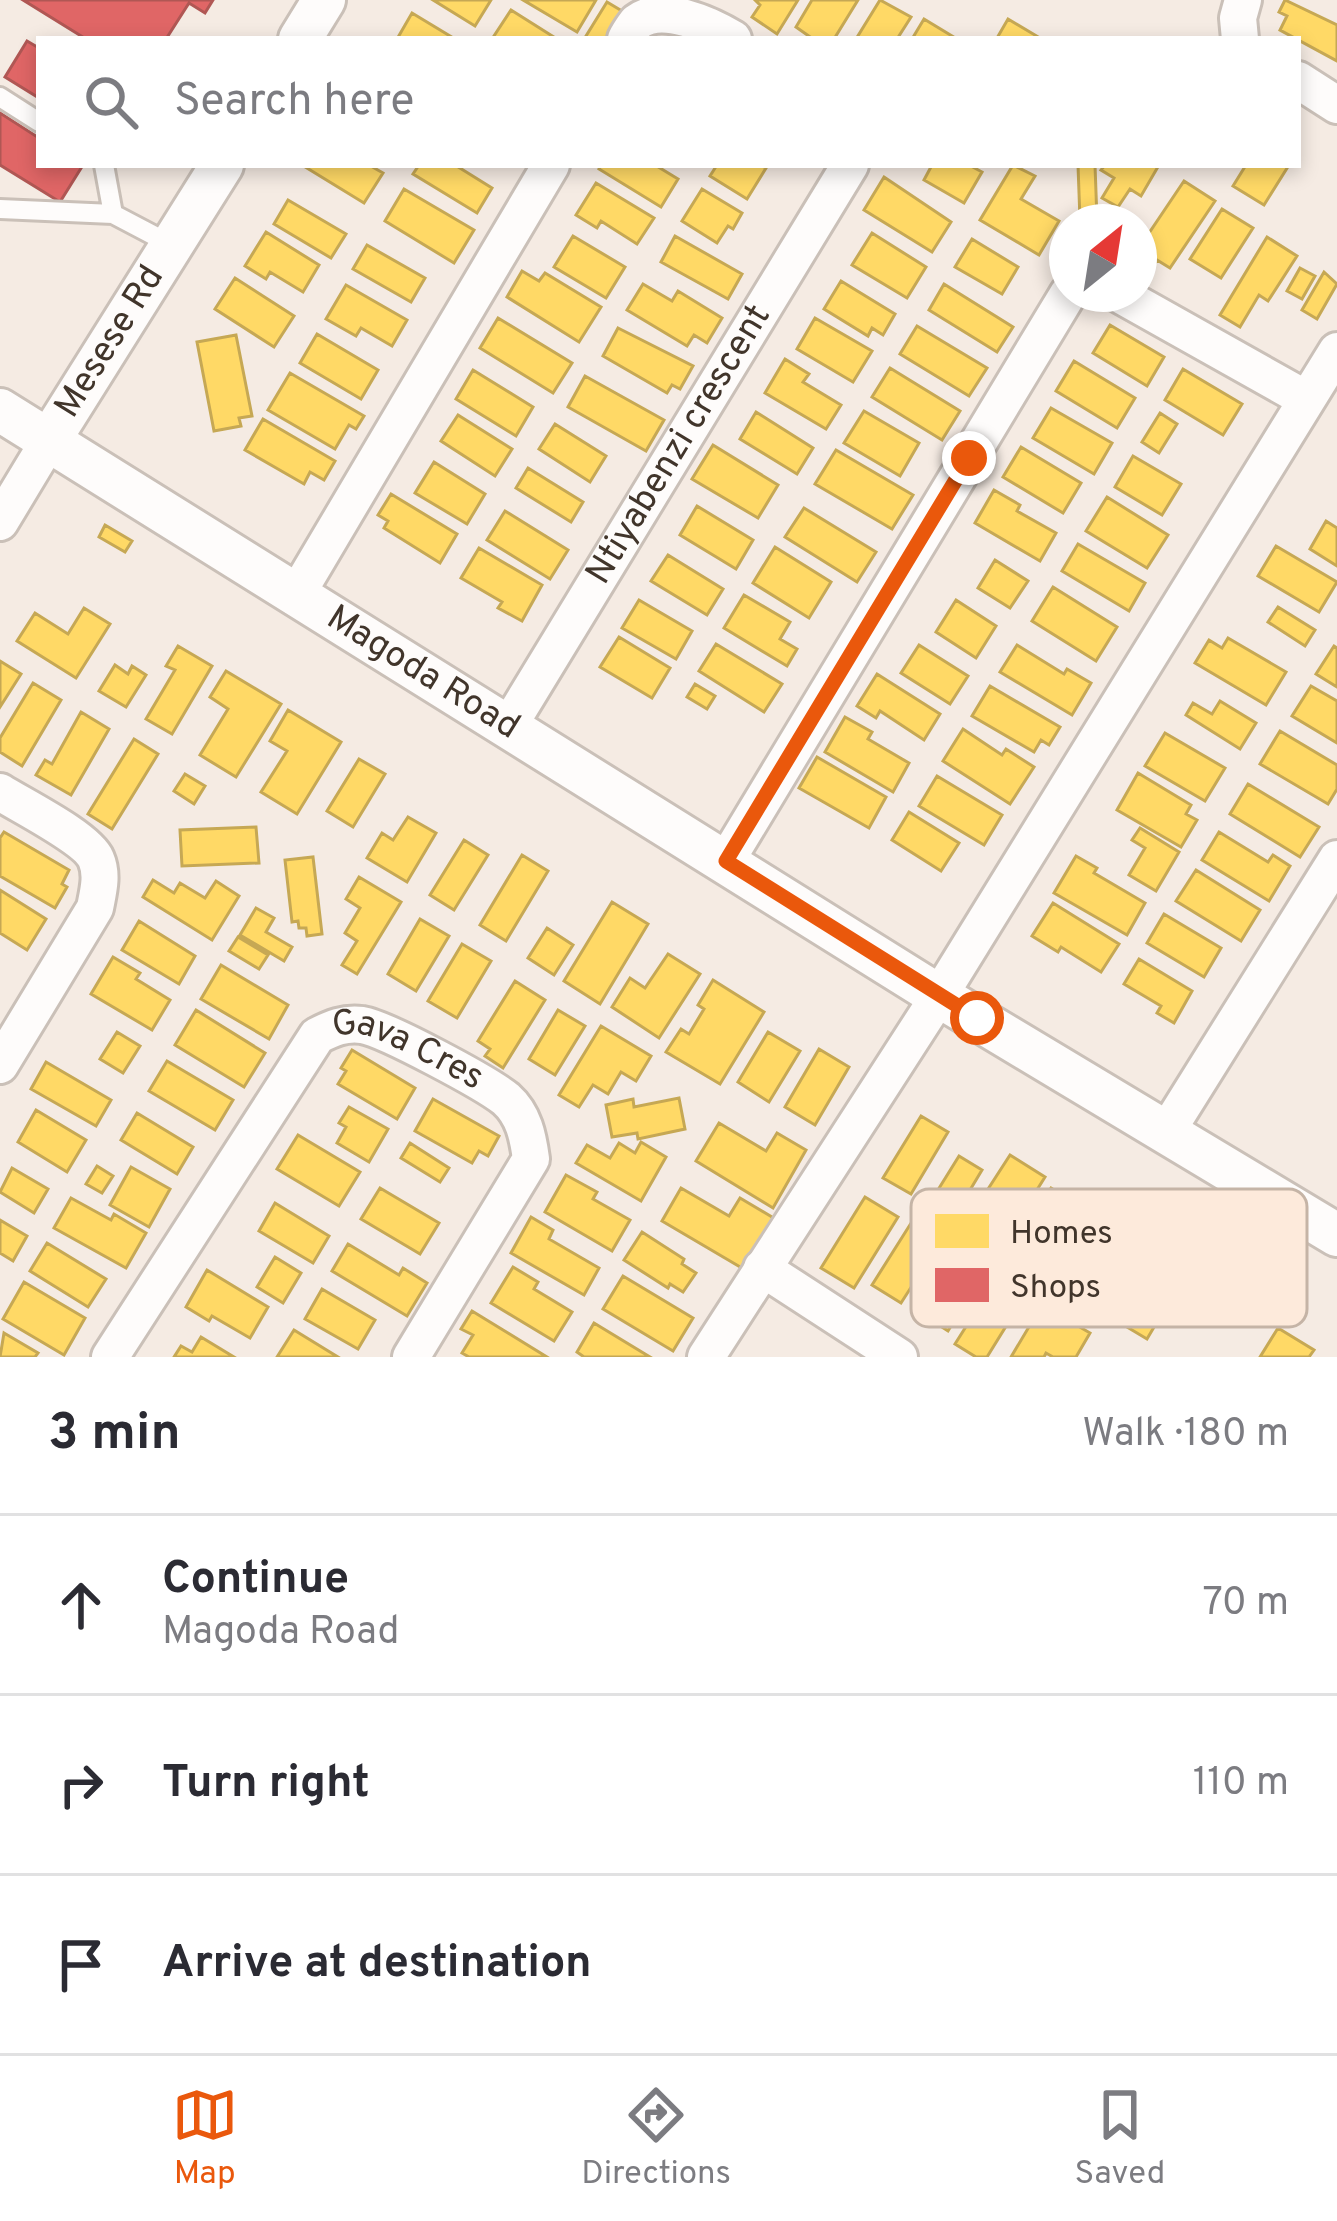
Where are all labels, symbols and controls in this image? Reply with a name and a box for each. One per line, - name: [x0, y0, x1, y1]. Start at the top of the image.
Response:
- search box: [36, 36, 1301, 168]
- icon: search: [78, 69, 144, 135]
- text: Search here: [174, 74, 414, 131]
- north arrow: [1049, 204, 1157, 312]
- street label: Mesese Rd: [46, 258, 176, 427]
- street label: Ntiyabenzi crescent: [577, 297, 782, 594]
- route end: [942, 431, 996, 485]
- street label: Magoda Road: [317, 596, 528, 751]
- route start: [950, 991, 1004, 1045]
- street label: Gava Cres: [329, 1001, 492, 1102]
- legend: [911, 1189, 1307, 1327]
- text: Homes: [1010, 1214, 1113, 1256]
- text: Shops: [1010, 1268, 1101, 1310]
- text: 3 min: [48, 1403, 181, 1468]
- text: Walk · 180 m: [1082, 1411, 1289, 1460]
- text: Continue: [162, 1552, 349, 1609]
- icon: ahead: [48, 1572, 114, 1638]
- text: 70 m: [1203, 1580, 1289, 1629]
- text: Magoda Road: [162, 1609, 399, 1658]
- icon: right: [48, 1752, 114, 1818]
- text: Turn right: [162, 1756, 370, 1813]
- text: 110 m: [1193, 1760, 1289, 1809]
- icon: arrive: [48, 1932, 114, 1998]
- text: Arrive at destination: [162, 1936, 592, 1993]
- tab: Map: [172, 2082, 238, 2196]
- tab: Directions: [581, 2082, 731, 2196]
- tab: Saved: [1075, 2082, 1165, 2196]

